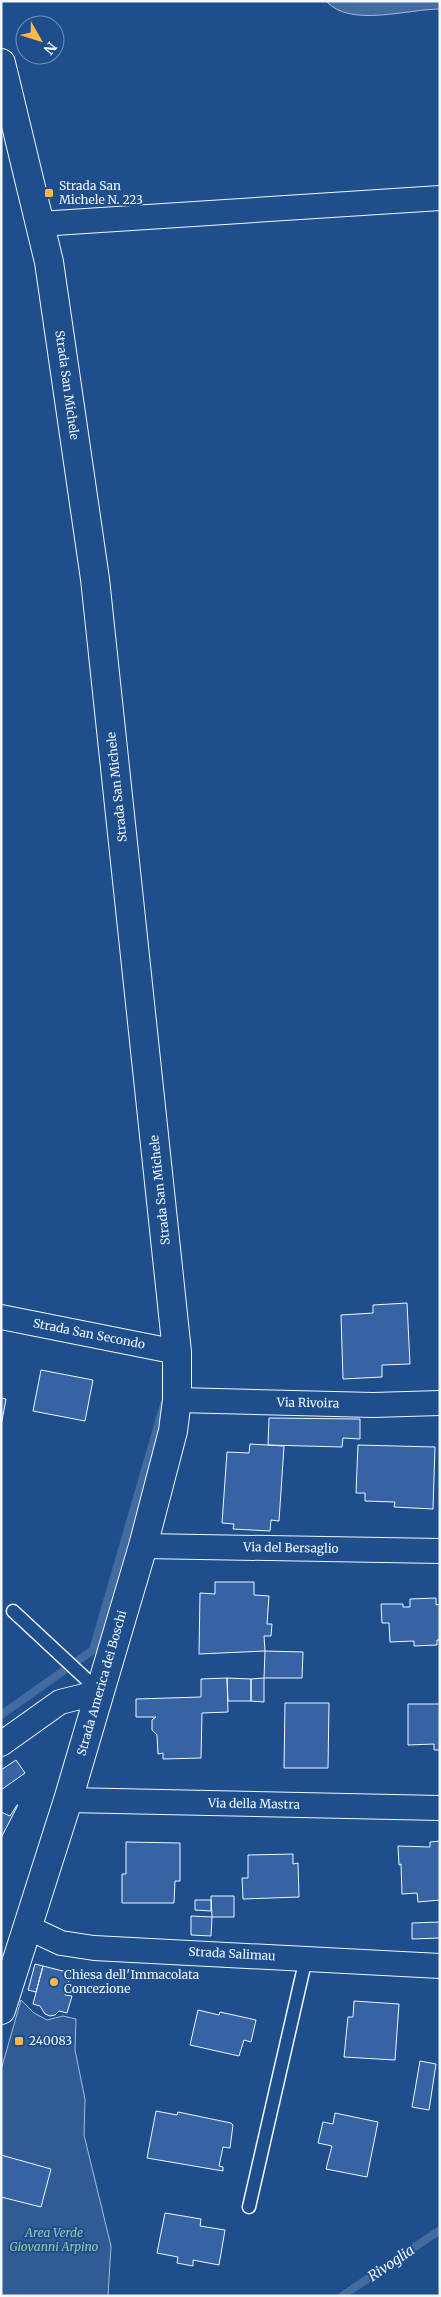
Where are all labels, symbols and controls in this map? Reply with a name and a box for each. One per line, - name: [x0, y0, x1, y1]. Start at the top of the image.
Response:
- north arrow: [15, 15, 65, 65]
- text: N: [40, 38, 61, 58]
- place label: Strada San Michele N. 223: [59, 178, 143, 207]
- marker: Strada San Michele N. 223: [43, 187, 55, 199]
- street label: Strada San Michele: [52, 329, 83, 441]
- street label: Strada San Michele: [103, 731, 130, 843]
- street label: Strada San Michele: [146, 1134, 173, 1246]
- street label: Strada San Secondo: [32, 1315, 146, 1352]
- street label: Via Rivoira: [276, 1394, 340, 1411]
- street label: Via del Bersaglio: [242, 1539, 339, 1556]
- street label: Strada America dei Boschi: [74, 1608, 130, 1757]
- street label: Via della Mastra: [207, 1795, 301, 1812]
- street label: Strada Salimau: [188, 1944, 276, 1963]
- place label: Chiesa dell′Immacolata Concezione: [64, 1967, 200, 1996]
- marker: Chiesa dell′Immacolata Concezione: [48, 1976, 60, 1988]
- place label: 240083: [29, 2033, 72, 2048]
- marker: 240083: [13, 2035, 25, 2047]
- park label: Area Verde Giovanni Arpino: [10, 2225, 99, 2254]
- water label: Rivoglia: [364, 2241, 418, 2285]

